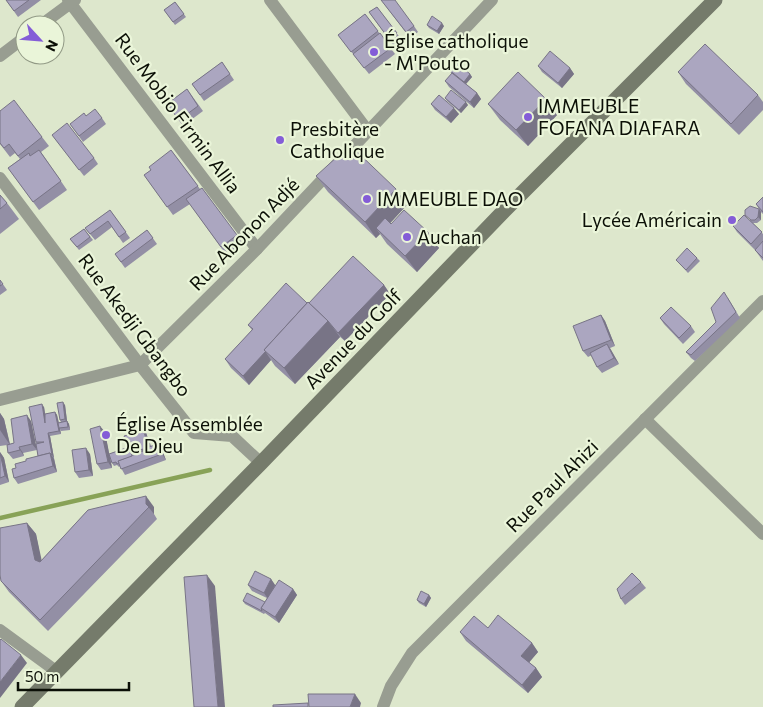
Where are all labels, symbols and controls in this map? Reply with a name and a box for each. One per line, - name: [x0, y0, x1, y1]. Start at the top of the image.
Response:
- north arrow: [15, 15, 65, 65]
- street label: Rue Mobio Firmin Allia: [111, 28, 246, 197]
- place label: Église catholique - M'Pouto: [384, 29, 528, 74]
- text: N: [42, 37, 62, 54]
- marker: Église catholique - M'Pouto: [368, 46, 380, 58]
- place label: IMMEUBLE FOFANA DIAFARA: [538, 94, 700, 139]
- marker: IMMEUBLE FOFANA DIAFARA: [522, 111, 534, 123]
- place label: Presbitère Catholique: [290, 117, 384, 162]
- marker: Presbitère Catholique: [274, 134, 286, 146]
- street label: Rue Abonon Adjé: [184, 172, 303, 295]
- place label: IMMEUBLE DAO: [377, 187, 523, 210]
- marker: IMMEUBLE DAO: [361, 193, 373, 205]
- place label: Lycée Américain: [582, 208, 722, 231]
- marker: Lycée Américain: [726, 214, 738, 226]
- place label: Auchan: [417, 225, 482, 248]
- marker: Auchan: [401, 231, 413, 243]
- street label: Rue Akedji Gbangbo: [74, 249, 197, 401]
- street label: Avenue du Golf: [299, 284, 406, 393]
- place label: Église Assemblée De Dieu: [116, 412, 263, 457]
- marker: Église Assemblée De Dieu: [100, 429, 112, 441]
- street label: Rue Paul Ahizi: [501, 435, 603, 537]
- scale bar: [18, 660, 129, 692]
- text: 50 m: [25, 667, 59, 685]

